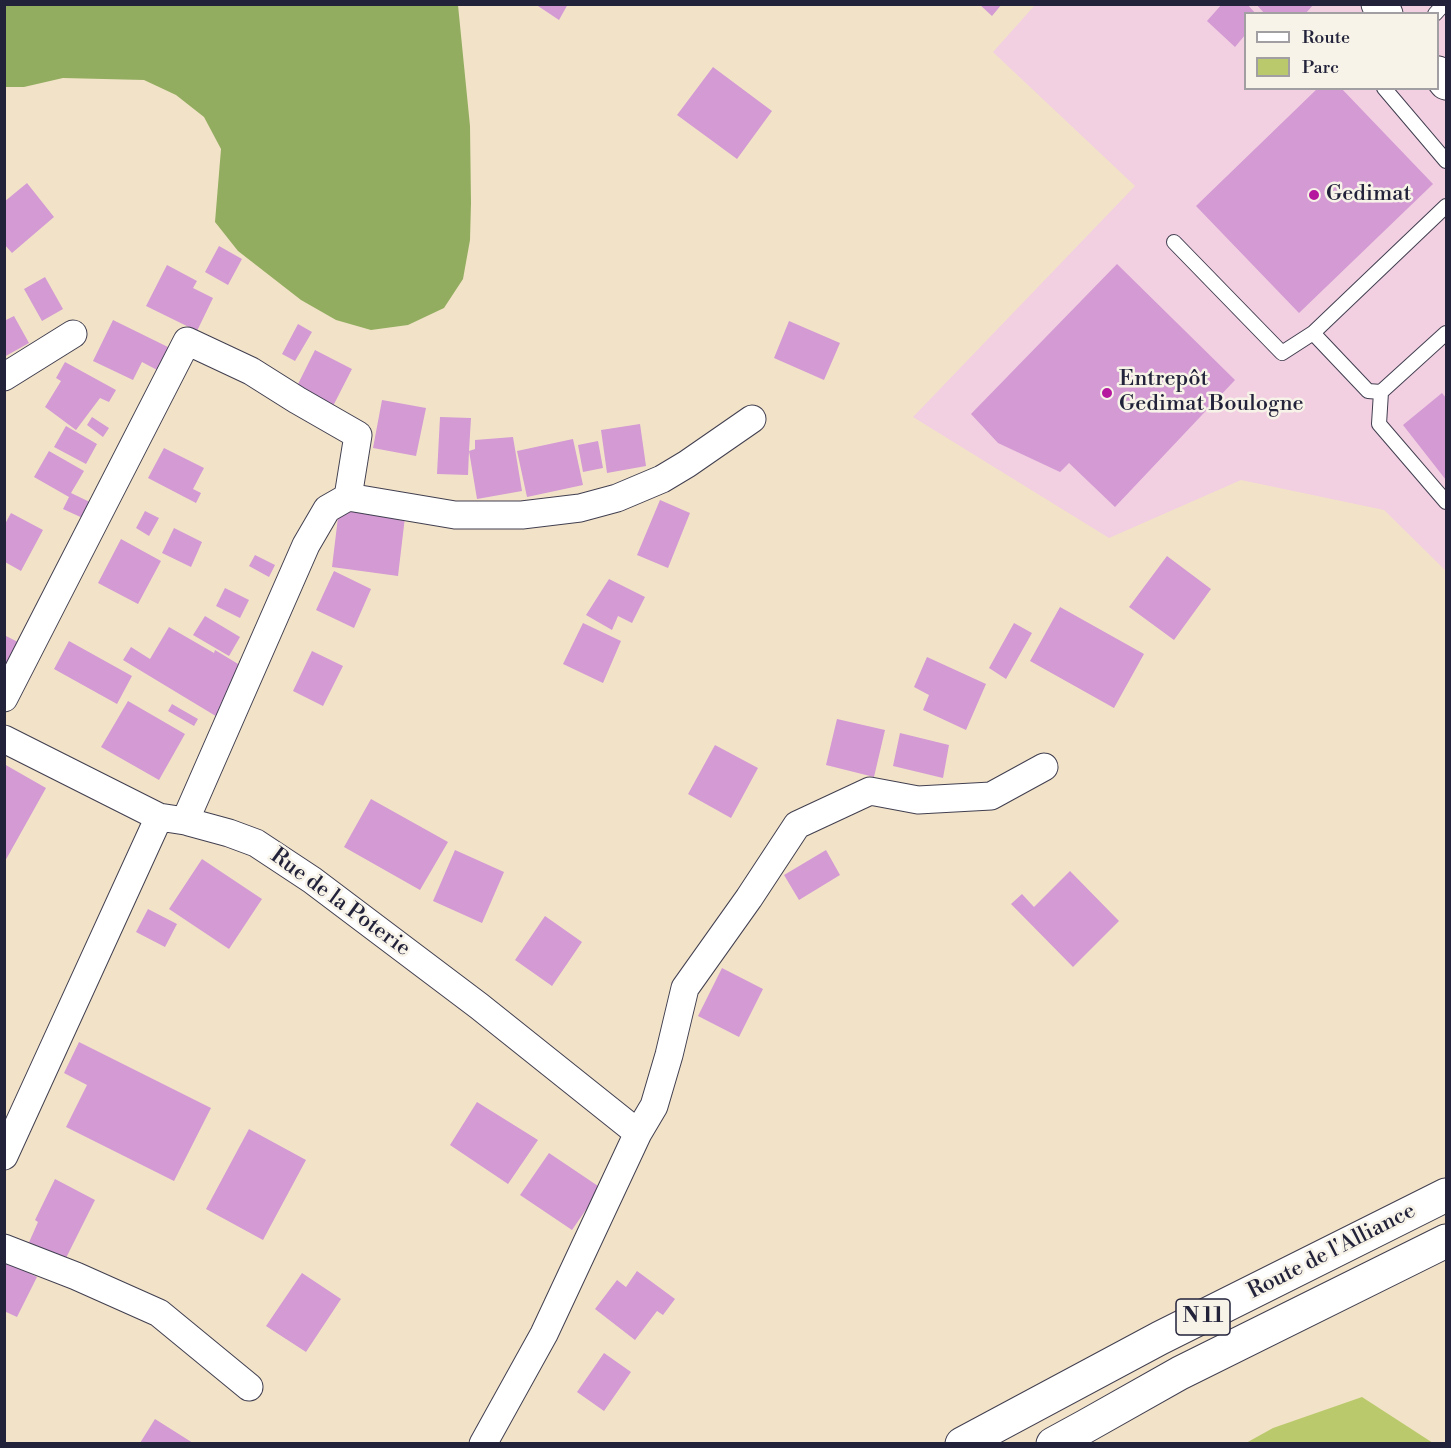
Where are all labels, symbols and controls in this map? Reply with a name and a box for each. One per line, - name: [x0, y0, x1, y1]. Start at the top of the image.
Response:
- legend: [1244, 12, 1439, 90]
- text: Route: [1302, 26, 1350, 49]
- text: Parc: [1302, 56, 1339, 79]
- place label: Gedimat: [1326, 182, 1411, 208]
- marker: Gedimat: [1307, 188, 1321, 202]
- place label: Entrepôt Gedimat Boulogne: [1119, 367, 1304, 418]
- marker: Entrepôt Gedimat Boulogne: [1100, 386, 1114, 400]
- street label: Rue de la Poterie: [265, 843, 415, 963]
- street label: Route de l'Alliance: [1244, 1198, 1420, 1306]
- road number: N 11: [1176, 1299, 1230, 1335]

